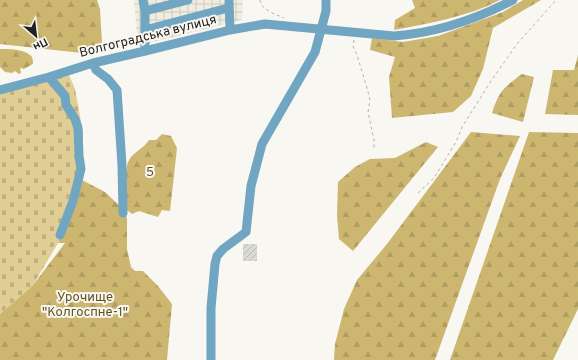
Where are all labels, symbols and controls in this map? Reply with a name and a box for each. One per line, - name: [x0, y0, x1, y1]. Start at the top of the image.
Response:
- street label: Волгоградська вулиця: [78, 12, 218, 62]
- north arrow: [16, 16, 56, 56]
- text: Пн: [30, 34, 50, 54]
- park label: 5: [146, 165, 154, 181]
- park label: Урочище "Колгоспне-1": [42, 290, 128, 321]

